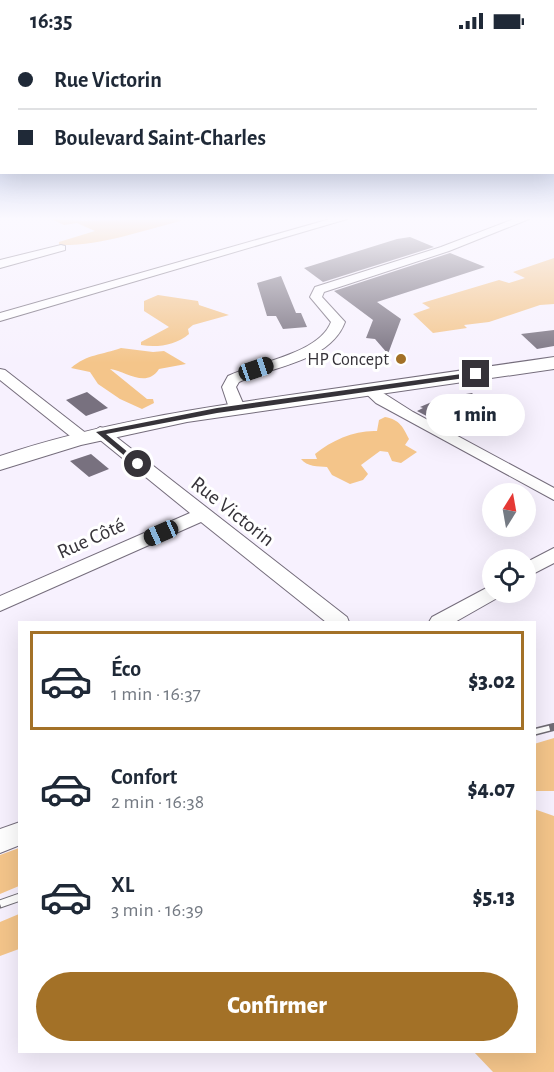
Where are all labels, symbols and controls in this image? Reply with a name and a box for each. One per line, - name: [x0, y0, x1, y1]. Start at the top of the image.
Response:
- text: 16:35: [30, 10, 73, 32]
- text: Rue Victorin: [54, 69, 162, 91]
- text: Boulevard Saint-Charles: [54, 127, 266, 149]
- place label: HP Concept: [307, 351, 389, 369]
- marker: HP Concept: [394, 352, 408, 366]
- car: [236, 355, 276, 383]
- route end: [462, 360, 489, 387]
- callout: 1 min: [426, 395, 526, 437]
- text: 1 min: [454, 405, 497, 425]
- route start: [124, 450, 151, 477]
- street label: Rue Victorin: [187, 473, 278, 550]
- north arrow: [482, 483, 536, 537]
- map controls: [482, 483, 536, 603]
- street label: Rue Côté: [54, 514, 128, 563]
- car: [141, 517, 181, 549]
- button: locate: [482, 549, 536, 603]
- icon: car: [39, 654, 93, 708]
- text: Éco: [111, 658, 141, 680]
- text: $3.02: [468, 670, 515, 692]
- text: 1 min · 16:37: [111, 684, 201, 704]
- icon: car: [39, 762, 93, 816]
- text: Confort: [111, 766, 177, 788]
- text: $4.07: [468, 778, 515, 800]
- text: 2 min · 16:38: [111, 792, 204, 812]
- icon: car: [39, 870, 93, 924]
- text: XL: [111, 874, 134, 896]
- text: $5.13: [472, 886, 515, 908]
- text: 3 min · 16:39: [111, 900, 203, 920]
- button: Confirmer: [36, 972, 518, 1041]

